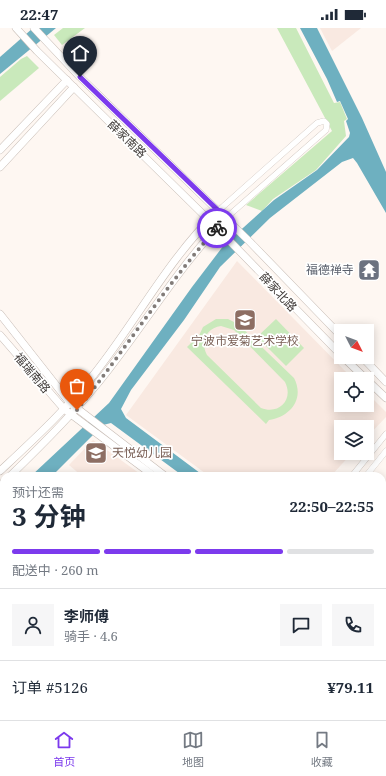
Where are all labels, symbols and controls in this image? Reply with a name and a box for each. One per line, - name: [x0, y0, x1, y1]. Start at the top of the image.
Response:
- text: 22:47: [20, 4, 58, 24]
- pin: [63, 36, 97, 77]
- icon: home: [69, 42, 91, 64]
- street label: 薛家南路: [104, 116, 151, 161]
- courier: [197, 208, 237, 248]
- icon: bike: [206, 217, 228, 239]
- temple icon: 福德禅寺: [356, 257, 382, 283]
- place label: 福德禅寺: [306, 261, 354, 278]
- street label: 薛家北路: [256, 268, 301, 315]
- school or university icon: 宁波市爱菊艺术学校: [232, 307, 258, 333]
- north arrow: [334, 324, 374, 364]
- map controls: [334, 324, 374, 460]
- place label: 宁波市爱菊艺术学校: [191, 332, 299, 349]
- street label: 福瑞南路: [10, 349, 54, 397]
- pin: [60, 369, 94, 410]
- button: locate: [334, 372, 374, 412]
- icon: bag: [66, 375, 88, 397]
- button: layers: [334, 420, 374, 460]
- school or university icon: 天悦幼儿园: [83, 440, 109, 466]
- place label: 天悦幼儿园: [112, 444, 172, 461]
- text: 预计还需: [12, 483, 64, 501]
- text: 22:50–22:55: [290, 496, 374, 516]
- text: 3 分钟: [12, 498, 85, 534]
- text: 配送中 · 260 m: [12, 561, 98, 579]
- button: person: [12, 604, 54, 646]
- button: chat: [280, 604, 322, 646]
- button: phone: [332, 604, 374, 646]
- text: 李师傅: [64, 606, 109, 626]
- text: 骑手 · 4.6: [64, 627, 118, 645]
- text: 订单 #5126: [12, 677, 88, 697]
- text: ¥79.11: [327, 677, 374, 697]
- tab: 首页: [53, 729, 75, 769]
- tab: 地图: [182, 729, 204, 769]
- tab: 收藏: [311, 729, 333, 769]

